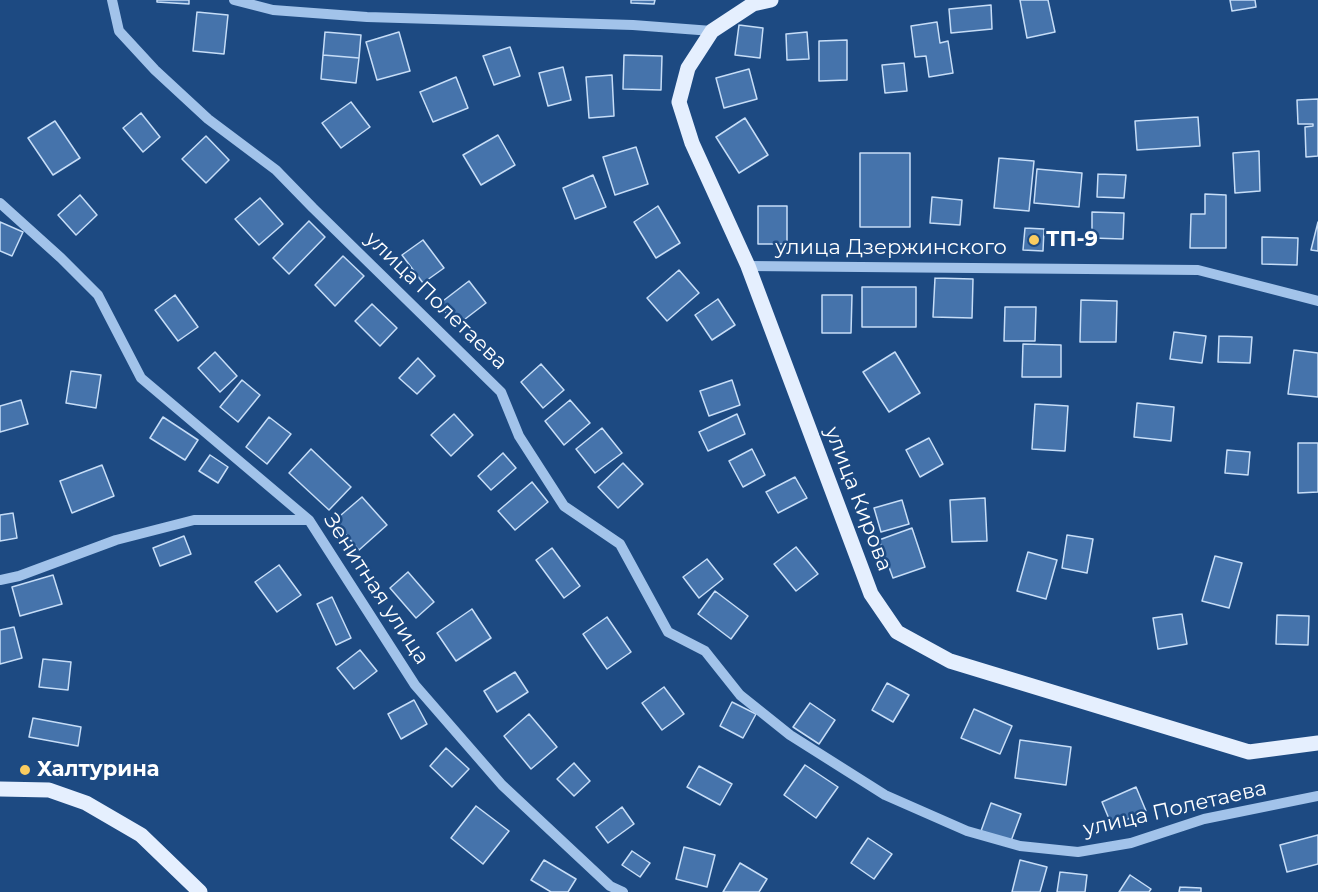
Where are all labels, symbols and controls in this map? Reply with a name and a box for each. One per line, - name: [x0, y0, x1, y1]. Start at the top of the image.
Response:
- street label: улица Полетаева: [360, 227, 512, 375]
- place label: ТП-9: [1046, 227, 1098, 253]
- marker: ТП-9: [1027, 233, 1041, 247]
- street label: улица Дзержинского: [775, 235, 1007, 261]
- street label: улица Кирова: [819, 423, 897, 575]
- street label: Зенитная улица: [318, 509, 434, 669]
- place label: Халтурина: [37, 757, 159, 783]
- marker: Халтурина: [18, 763, 32, 777]
- street label: улица Полетаева: [1081, 776, 1269, 842]

